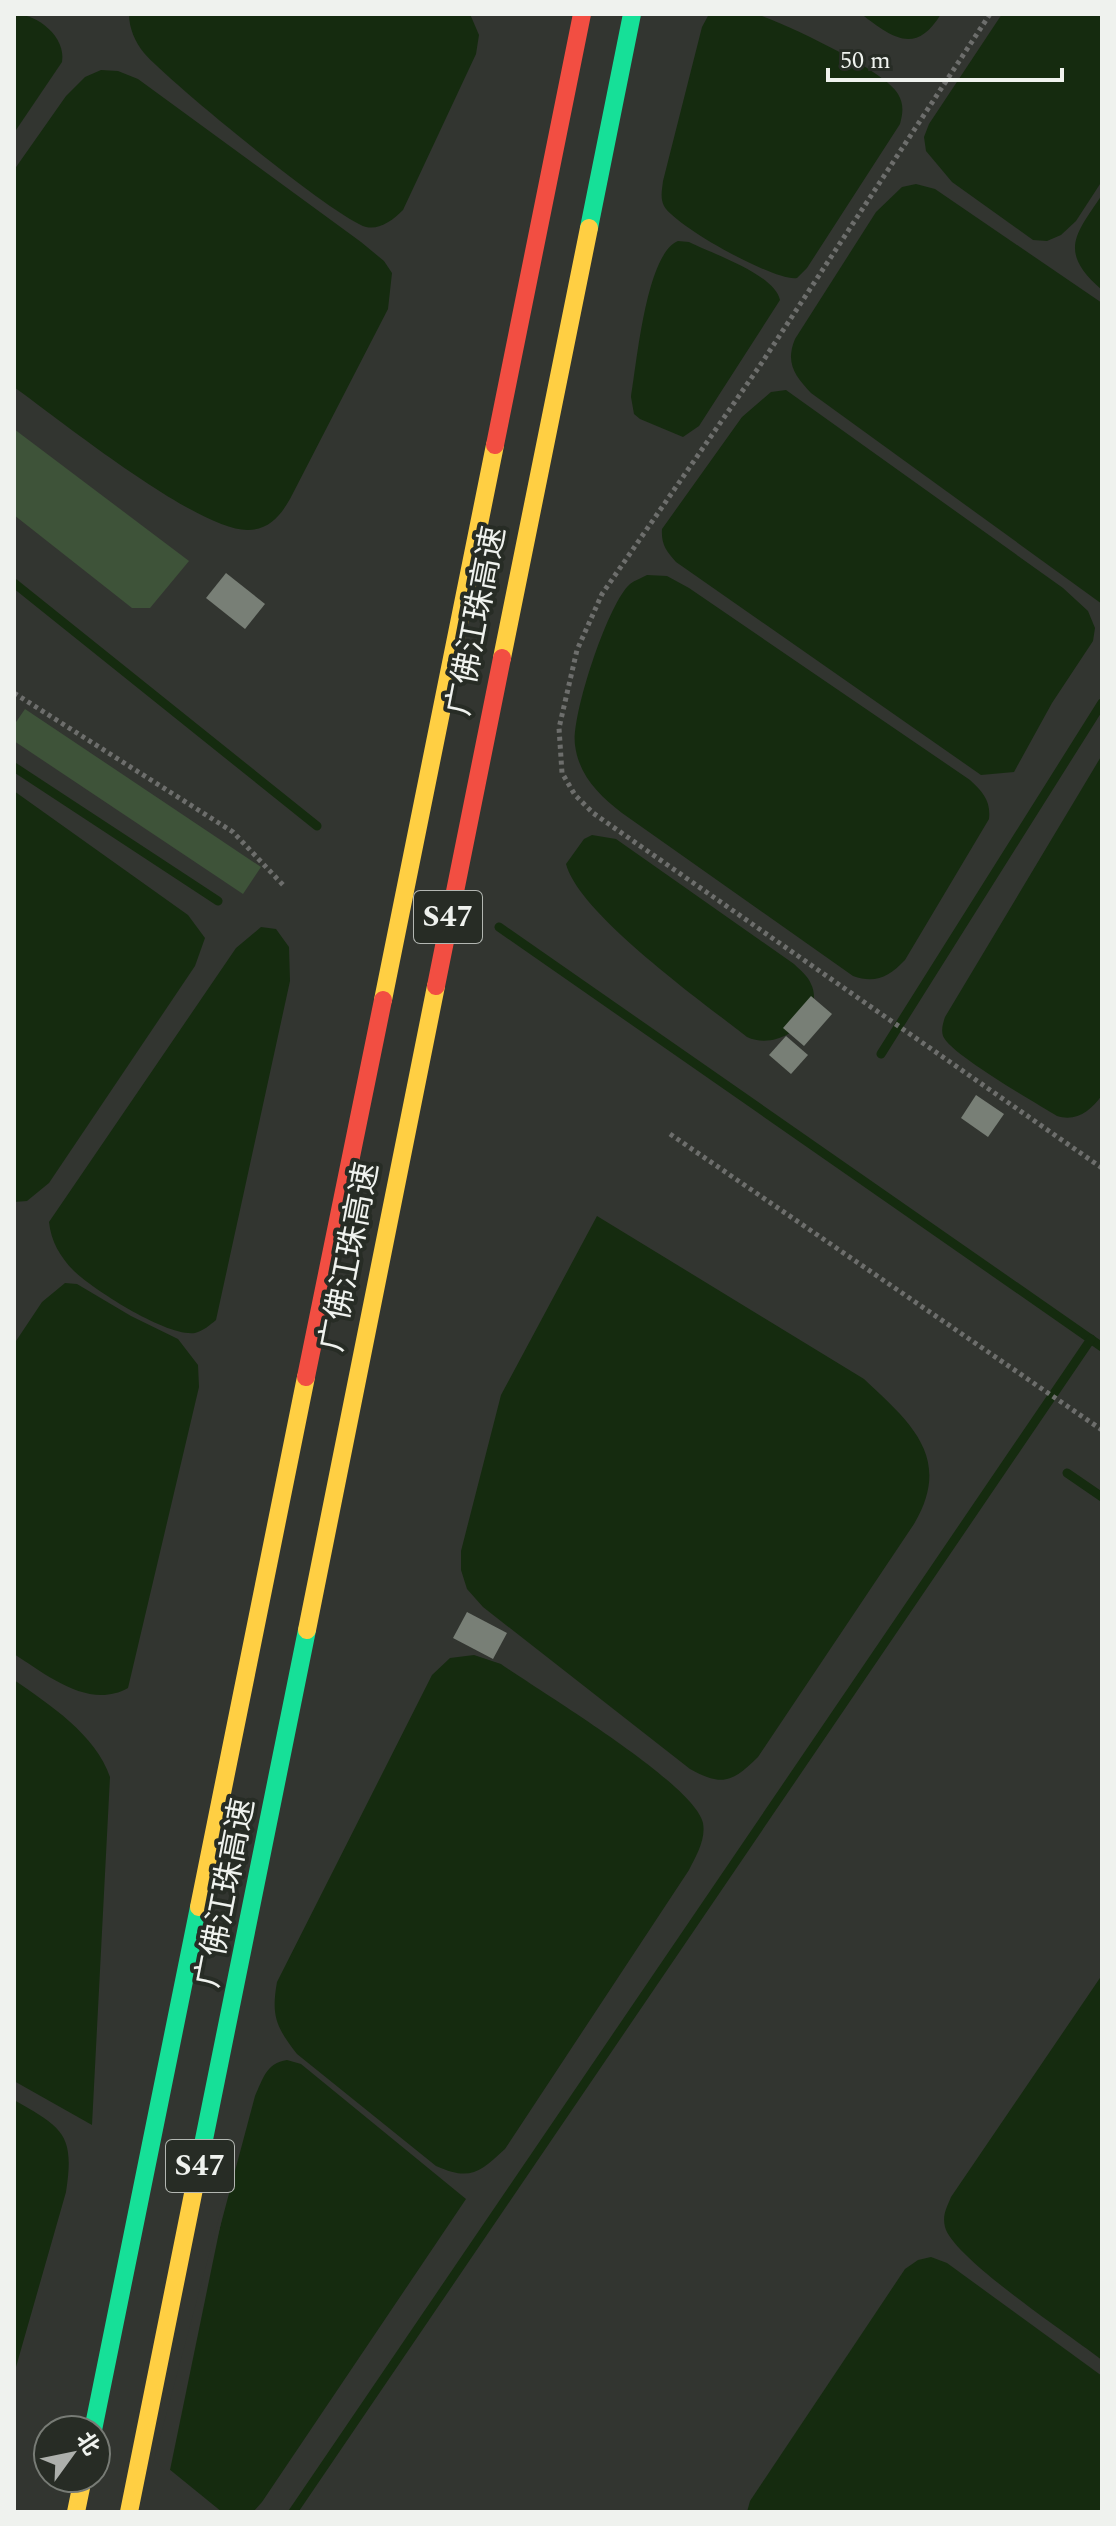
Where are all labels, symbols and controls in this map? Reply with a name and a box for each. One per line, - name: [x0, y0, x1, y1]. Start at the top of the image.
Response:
- scale bar: [828, 32, 1062, 82]
- text: 50 m: [840, 43, 891, 79]
- street label: 广佛江珠高速: [435, 522, 519, 720]
- road number: S47: [414, 891, 482, 943]
- street label: 广佛江珠高速: [308, 1158, 392, 1356]
- street label: 广佛江珠高速: [184, 1794, 268, 1992]
- road number: S47: [166, 2140, 234, 2192]
- north arrow: [32, 2414, 112, 2494]
- text: 北: [68, 2426, 107, 2462]

